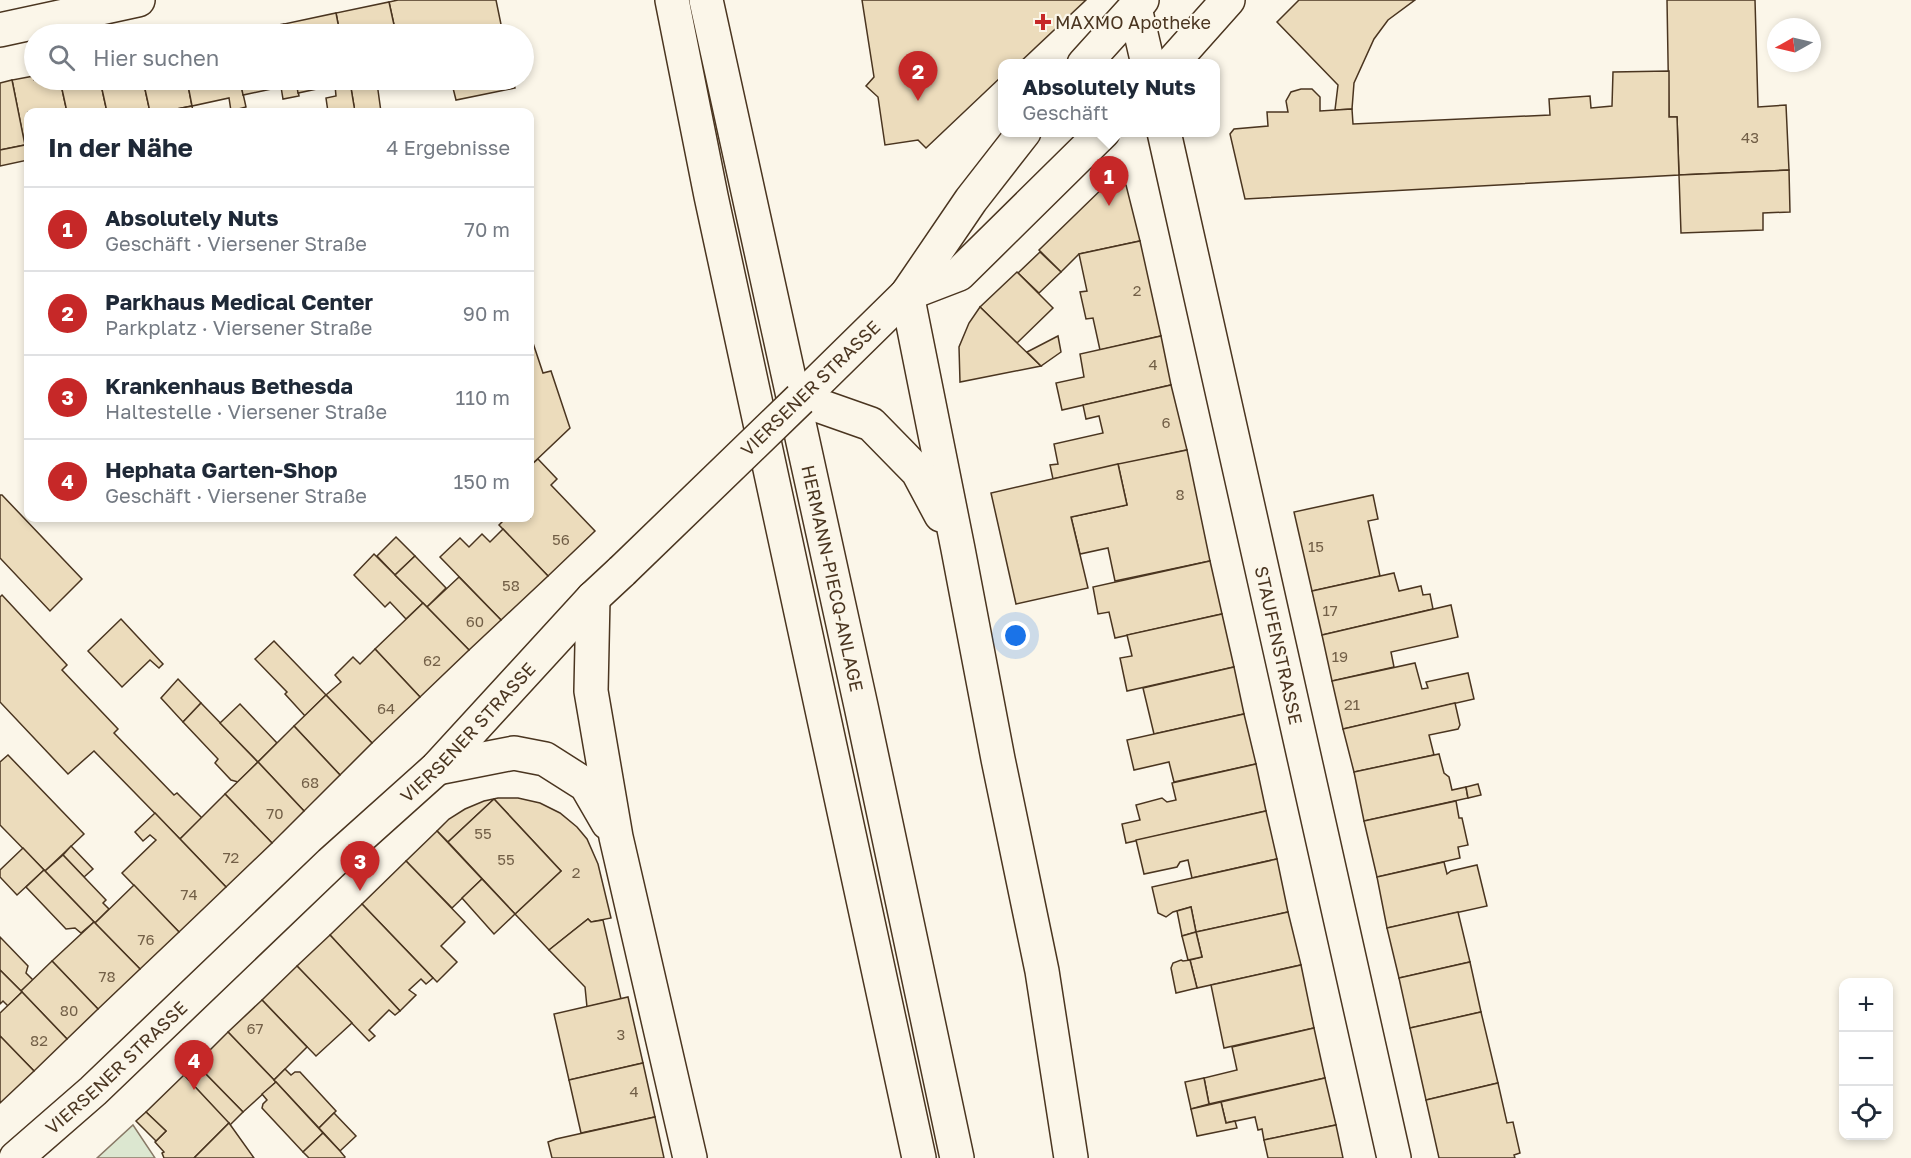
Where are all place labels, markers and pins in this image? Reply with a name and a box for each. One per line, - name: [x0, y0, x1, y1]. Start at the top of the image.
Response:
- place label: MAXMO Apotheke: [1055, 11, 1211, 33]
- marker: MAXMO Apotheke: [1036, 15, 1050, 29]
- pin: 2: [898, 51, 938, 101]
- pin: 1: [1090, 156, 1128, 206]
- pin: 3: [340, 842, 380, 891]
- pin: 4: [174, 1040, 214, 1090]

